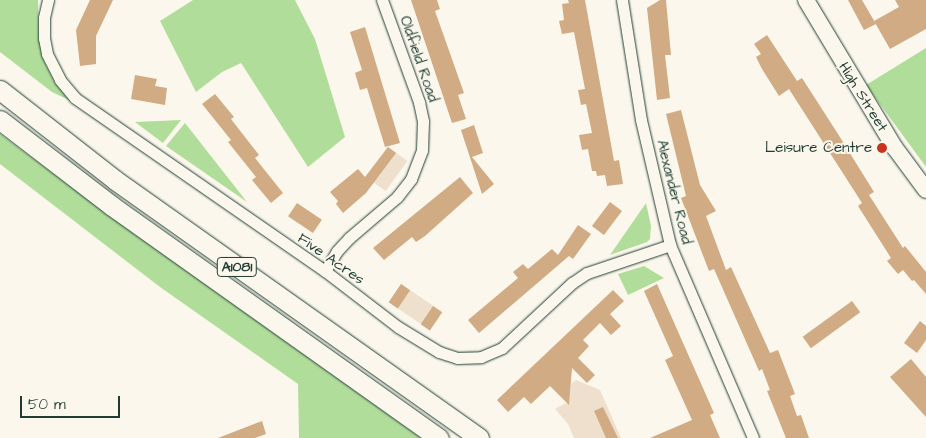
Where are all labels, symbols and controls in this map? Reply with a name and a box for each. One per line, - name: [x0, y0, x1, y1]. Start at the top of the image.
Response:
- street label: Oldfield Road: [396, 14, 442, 104]
- street label: High Street: [834, 59, 892, 135]
- street label: Alexander Road: [652, 138, 696, 246]
- place label: Leisure Centre: [765, 139, 872, 157]
- marker: Leisure Centre: [876, 142, 888, 154]
- street label: Five Acres: [294, 229, 368, 289]
- road number: A1081: [216, 256, 258, 278]
- scale bar: [22, 386, 122, 418]
- text: 50 m: [28, 394, 66, 415]

